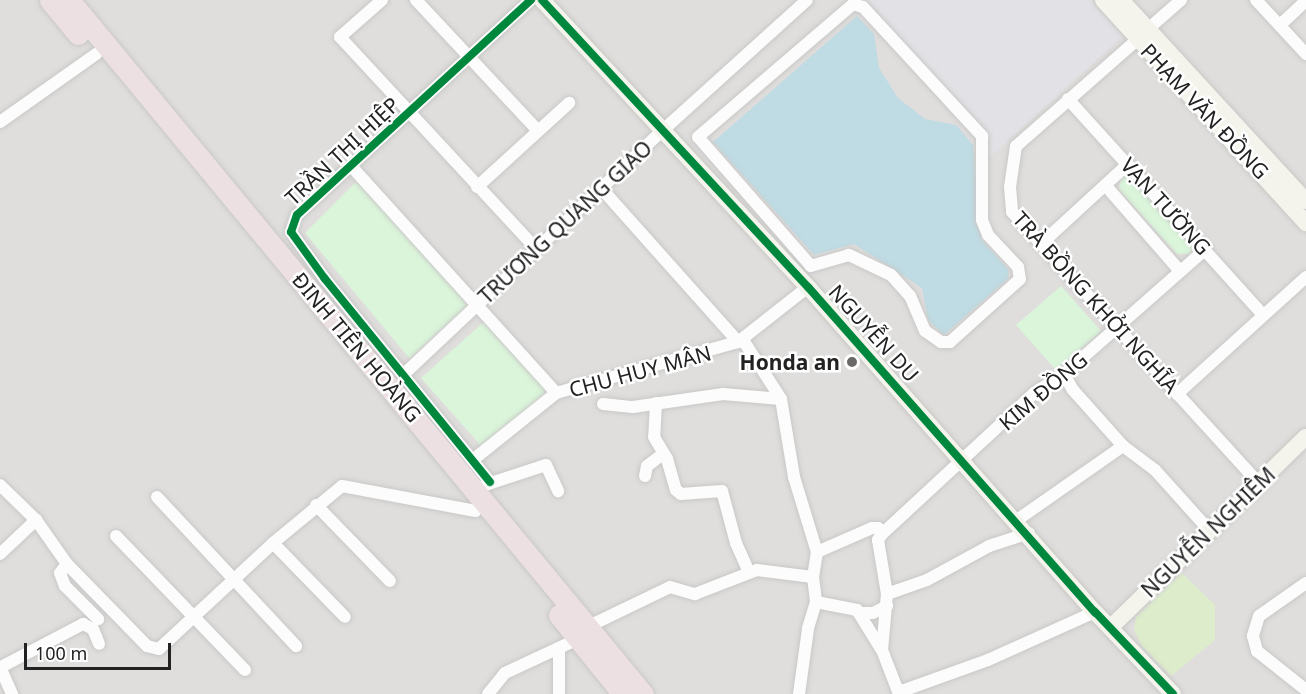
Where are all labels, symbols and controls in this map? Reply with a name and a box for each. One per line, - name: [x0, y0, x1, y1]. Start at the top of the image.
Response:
- street label: PHẠM VĂN ĐỒNG: [1136, 38, 1274, 184]
- street label: TRẦN THỊ HIỆP: [280, 92, 404, 210]
- street label: TRƯƠNG QUANG GIAO: [473, 135, 657, 309]
- street label: VẠN TƯỜNG: [1116, 152, 1216, 260]
- street label: TRÀ BỒNG KHỞI NGHĨA: [1008, 206, 1184, 398]
- street label: ĐINH TIÊN HOÀNG: [287, 267, 427, 427]
- street label: NGUYỄN DU: [824, 279, 924, 387]
- street label: CHU HUY MÂN: [566, 340, 714, 402]
- street label: KIM ĐỒNG: [994, 347, 1092, 435]
- place label: Honda an: [740, 349, 840, 375]
- marker: Honda an: [845, 355, 859, 369]
- street label: NGUYỄN NGHIÊM: [1136, 462, 1280, 602]
- scale bar: [27, 631, 174, 669]
- text: 100 m: [35, 641, 87, 665]

